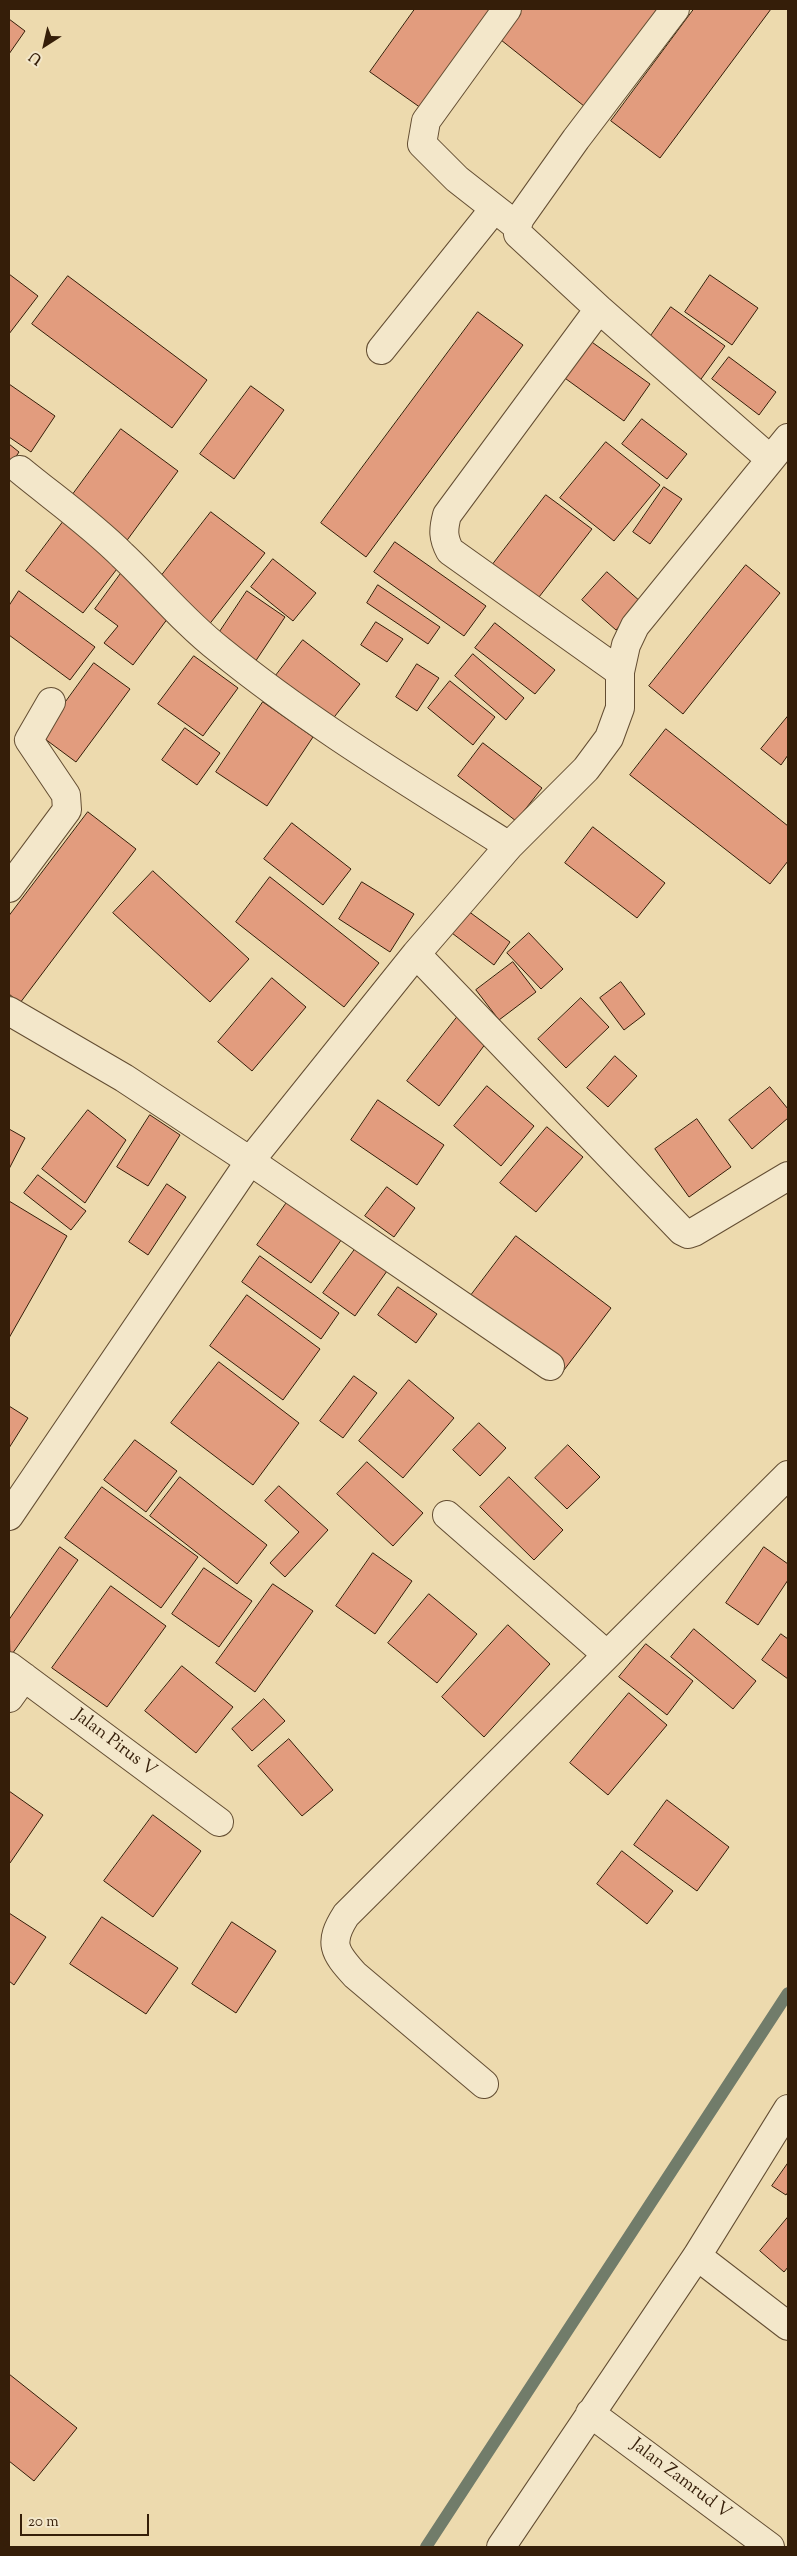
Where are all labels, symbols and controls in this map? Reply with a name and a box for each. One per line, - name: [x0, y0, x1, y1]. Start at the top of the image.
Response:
- north arrow: [20, 20, 70, 70]
- text: U: [26, 46, 47, 69]
- street label: Jalan Pirus V: [68, 1706, 160, 1782]
- street label: Jalan Zamrud V: [626, 2435, 734, 2525]
- scale bar: [22, 2504, 151, 2536]
- text: 20 m: [28, 2512, 59, 2533]

